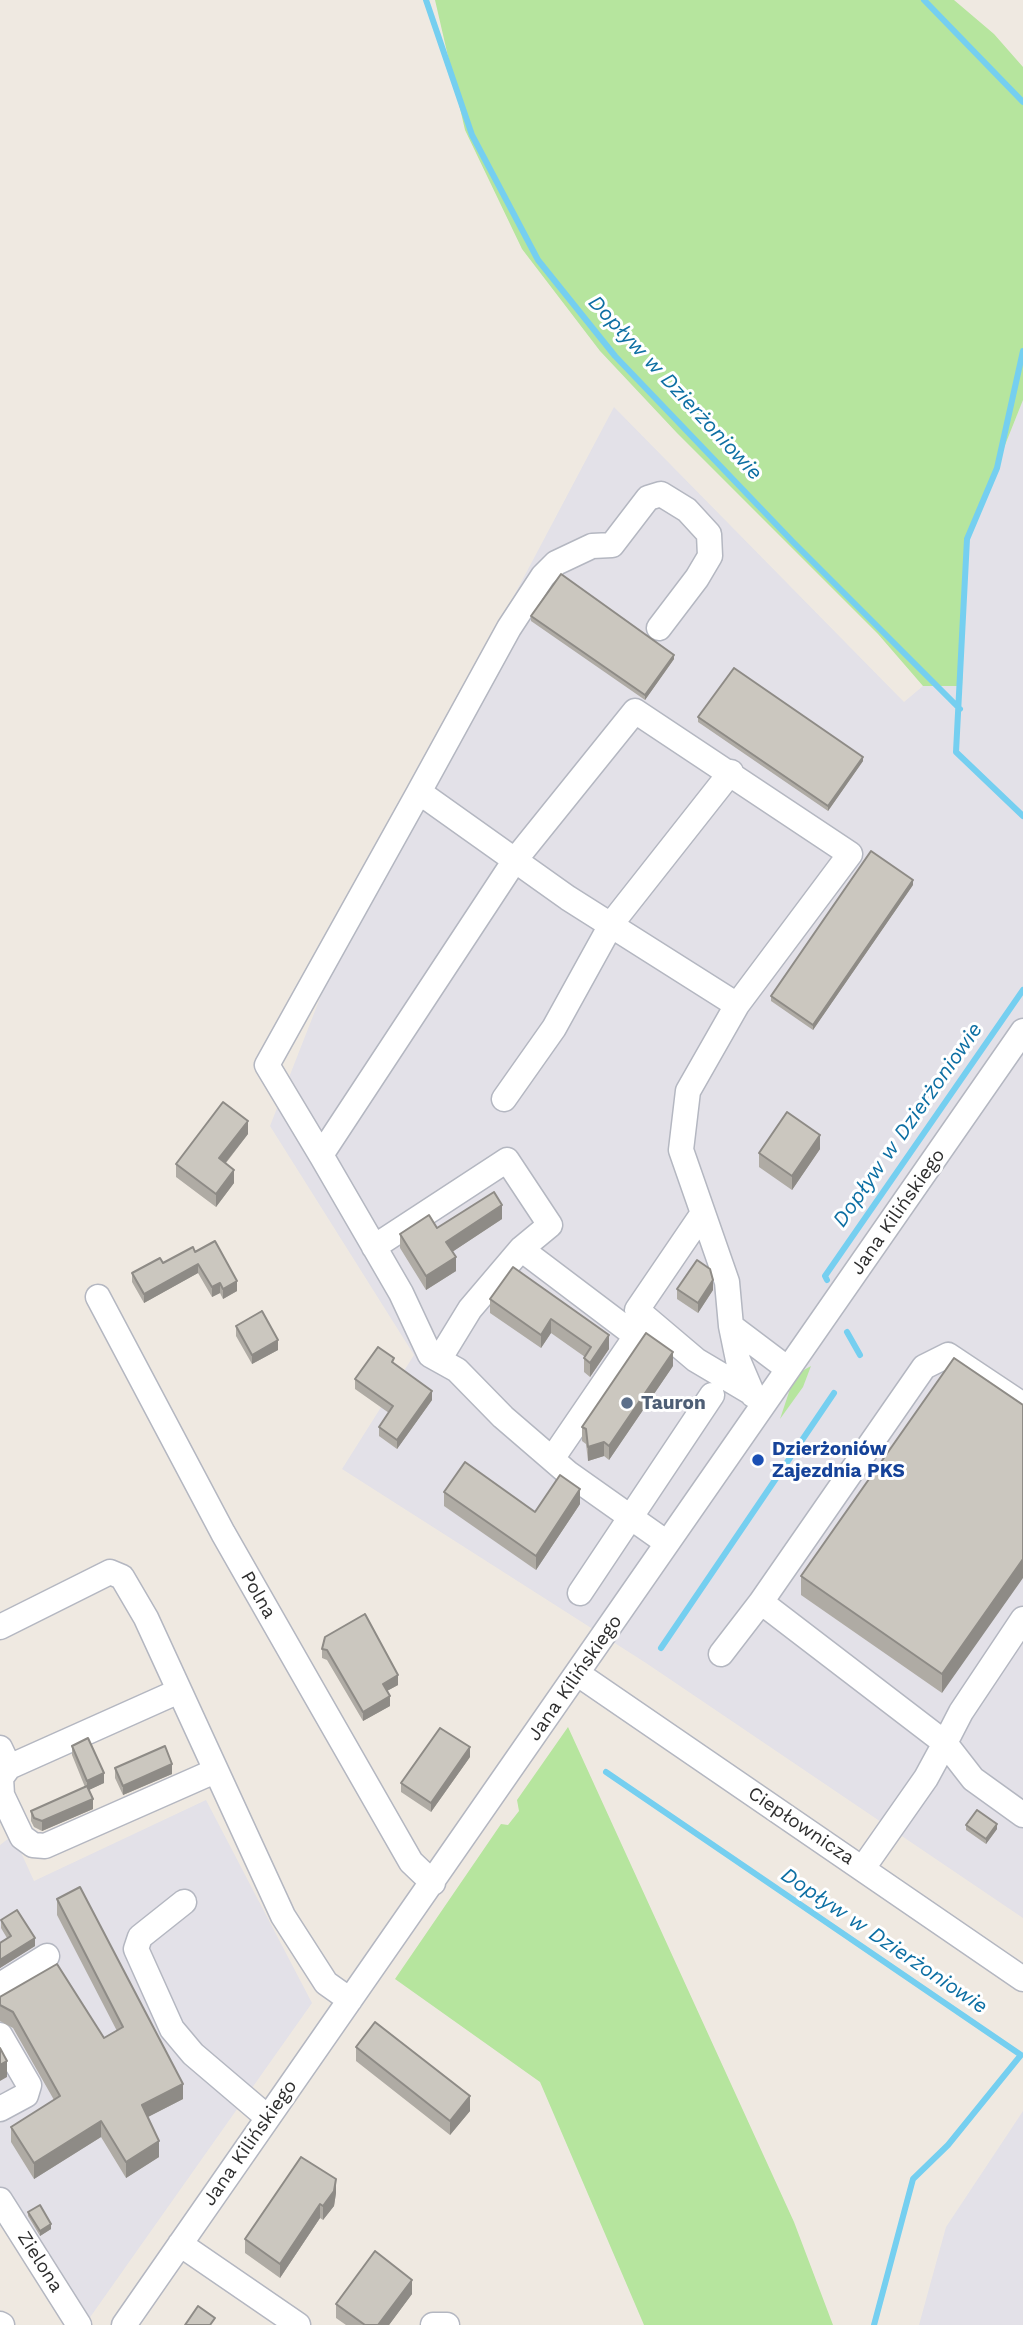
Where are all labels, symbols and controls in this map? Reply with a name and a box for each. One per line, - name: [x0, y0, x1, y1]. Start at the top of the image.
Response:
- water label: Dopływ w Dzierżoniowie: [583, 290, 767, 486]
- water label: Dopływ w Dzierżoniowie: [828, 1018, 988, 1232]
- street label: Jana Kilińskiego: [846, 1145, 950, 1279]
- place label: Tauron: [641, 1392, 706, 1414]
- marker: Tauron: [619, 1395, 635, 1411]
- place label: Dzierżoniów Zajezdnia PKS: [772, 1438, 905, 1482]
- marker: Dzierżoniów Zajezdnia PKS: [750, 1452, 766, 1468]
- street label: Polna: [235, 1567, 281, 1623]
- street label: Jana Kilińskiego: [523, 1611, 627, 1745]
- street label: Ciepłownicza: [743, 1782, 859, 1870]
- water label: Dopływ w Dzierżoniowie: [776, 1862, 992, 2020]
- street label: Jana Kilińskiego: [198, 2076, 302, 2210]
- street label: Zielona: [12, 2227, 68, 2297]

